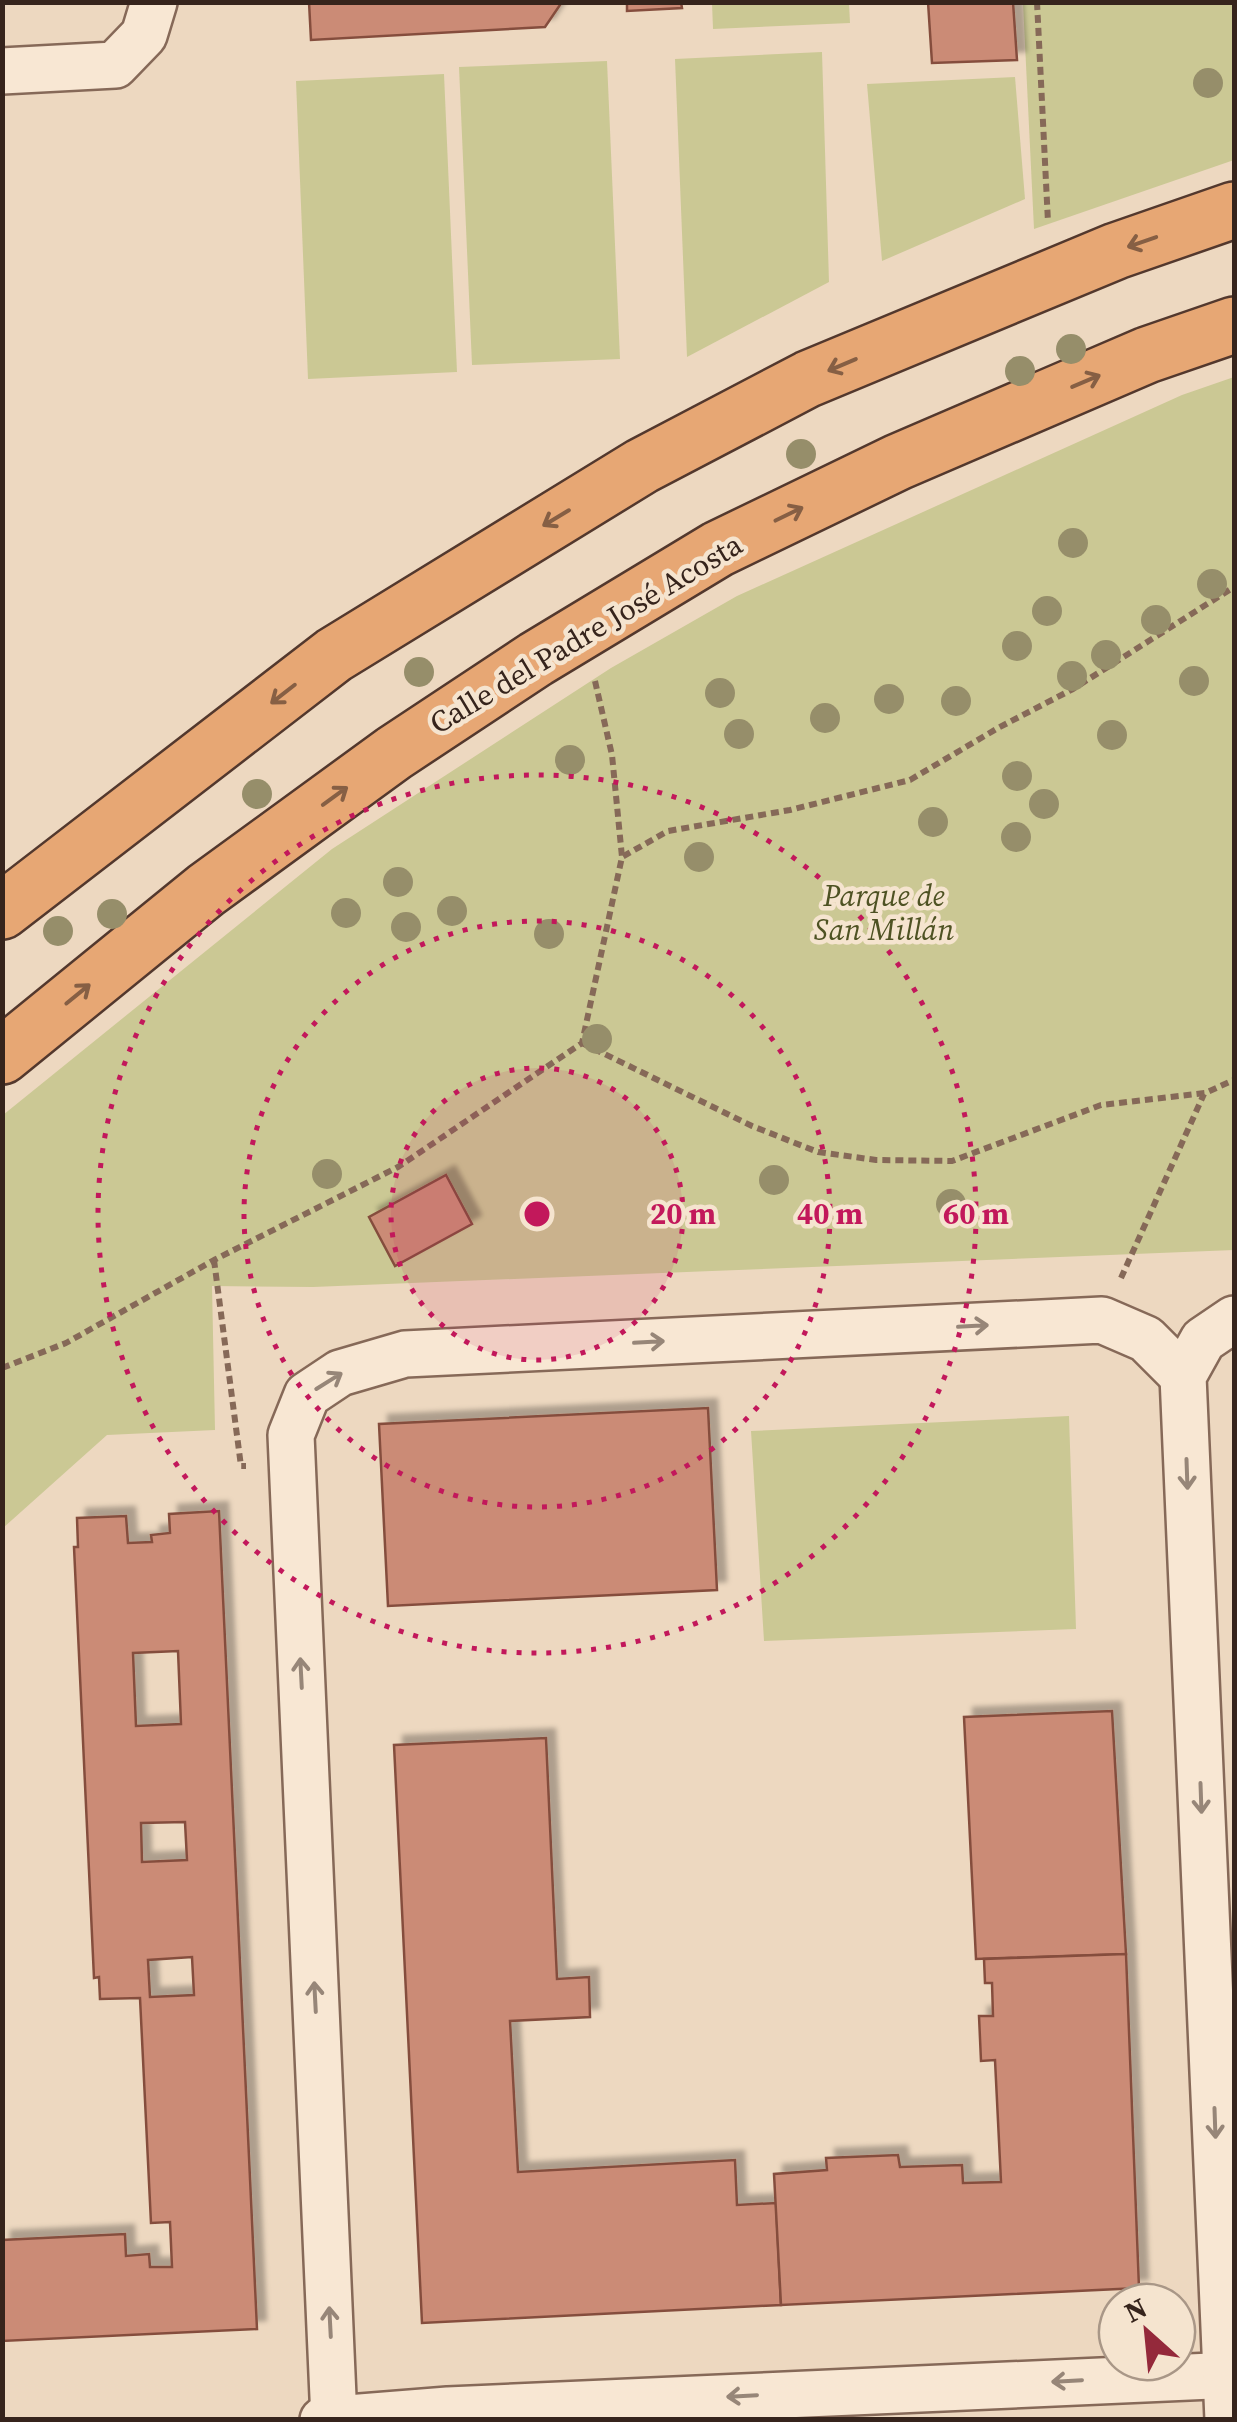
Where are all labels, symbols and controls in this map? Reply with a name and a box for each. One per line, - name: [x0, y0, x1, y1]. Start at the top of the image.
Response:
- one-way arrow: [1127, 234, 1159, 252]
- one-way arrow: [827, 358, 858, 376]
- one-way arrow: [1070, 371, 1101, 389]
- one-way arrow: [774, 504, 804, 523]
- one-way arrow: [542, 508, 570, 528]
- street label: Calle del Padre José Acosta: [422, 523, 750, 743]
- one-way arrow: [270, 683, 296, 705]
- one-way arrow: [321, 785, 348, 806]
- park label: Parque de San Millán: [814, 875, 954, 950]
- one-way arrow: [64, 984, 91, 1005]
- text: 20 m: [650, 1193, 716, 1234]
- text: 40 m: [797, 1193, 863, 1234]
- text: 60 m: [943, 1193, 1009, 1234]
- centre of rings: [519, 1196, 555, 1232]
- one-way arrow: [957, 1317, 989, 1336]
- one-way arrow: [632, 1332, 664, 1351]
- one-way arrow: [315, 1371, 343, 1391]
- one-way arrow: [1178, 1457, 1197, 1489]
- one-way arrow: [291, 1657, 310, 1689]
- one-way arrow: [1192, 1782, 1211, 1814]
- one-way arrow: [306, 1982, 325, 2014]
- one-way arrow: [1206, 2107, 1225, 2139]
- north arrow: [1097, 2282, 1197, 2382]
- text: N: [1118, 2288, 1153, 2331]
- one-way arrow: [320, 2307, 339, 2339]
- one-way arrow: [1052, 2372, 1084, 2391]
- one-way arrow: [727, 2387, 759, 2406]

